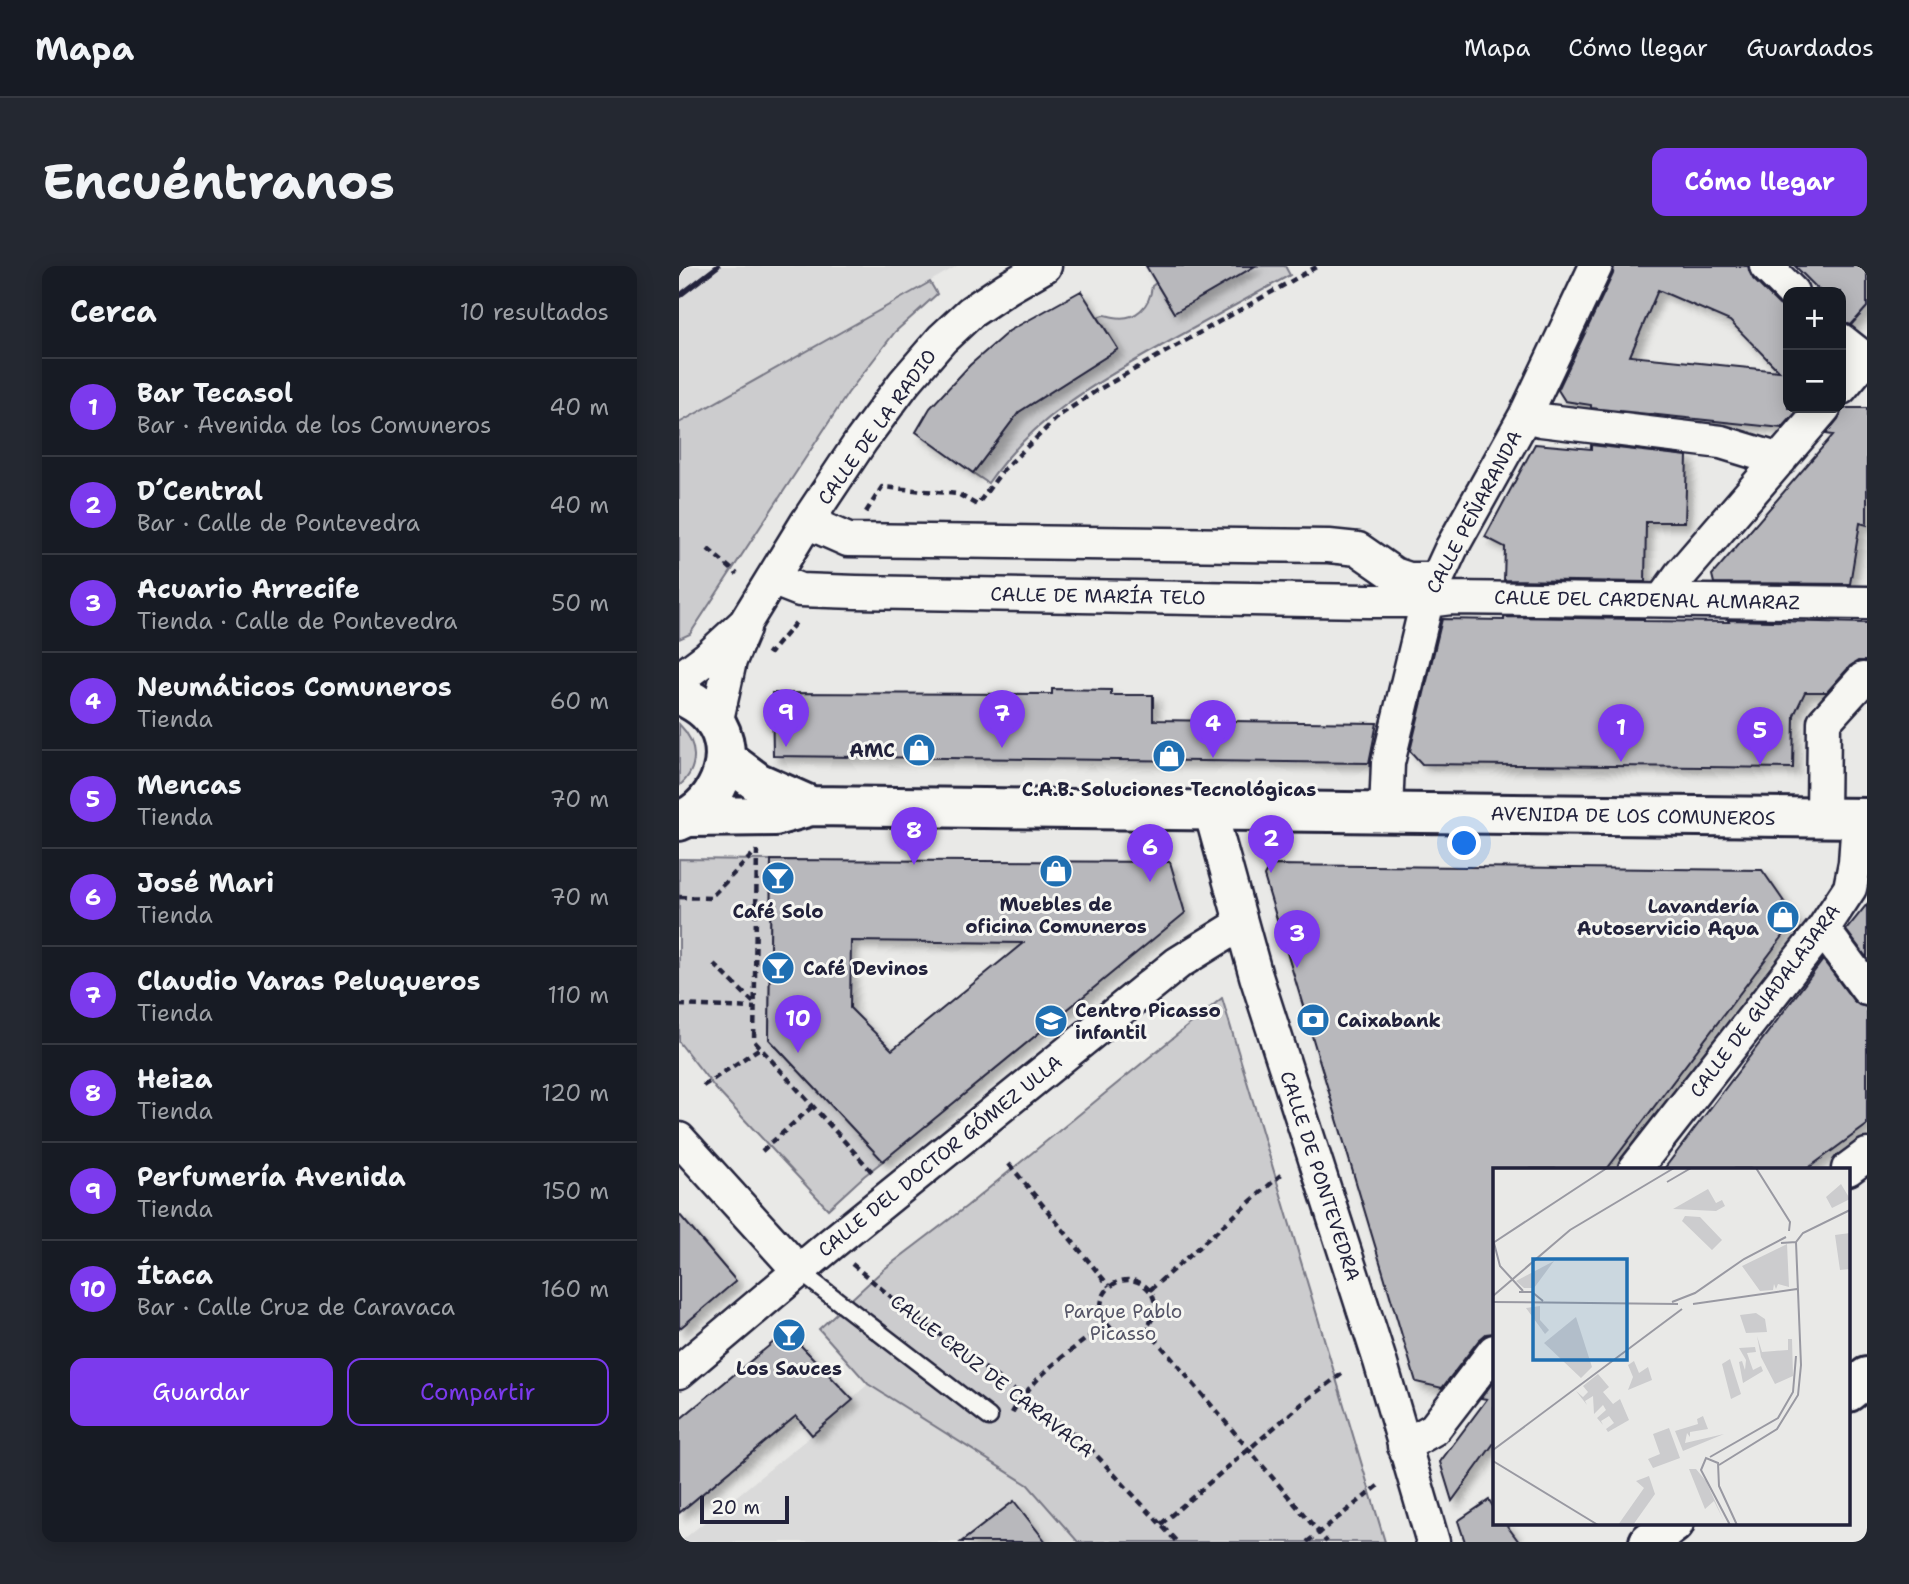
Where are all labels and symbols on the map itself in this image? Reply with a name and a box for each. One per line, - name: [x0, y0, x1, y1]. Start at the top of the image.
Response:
- street label: CALLE DE LA RADIO: [812, 344, 942, 510]
- street label: CALLE PEÑARANDA: [1420, 426, 1528, 598]
- street label: CALLE DE MARÍA TELO: [990, 581, 1206, 610]
- street label: CALLE DEL CARDENAL ALMARAZ: [1494, 585, 1800, 615]
- pin: 9: [763, 689, 809, 747]
- pin: 7: [979, 690, 1025, 748]
- pin: 4: [1190, 700, 1236, 758]
- pin: 1: [1598, 704, 1644, 762]
- pin: 5: [1737, 707, 1783, 765]
- shop icon: AMC: [900, 731, 938, 769]
- shop icon: C.A.B. Soluciones Tecnológicas: [1150, 737, 1188, 775]
- place label: AMC: [849, 738, 895, 763]
- place label: C.A.B. Soluciones Tecnológicas: [1022, 777, 1316, 802]
- street label: AVENIDA DE LOS COMUNEROS: [1490, 801, 1776, 831]
- pin: 8: [891, 807, 937, 865]
- pin: 2: [1248, 815, 1294, 873]
- pin: 6: [1127, 824, 1173, 882]
- your location: [1447, 826, 1481, 860]
- shop icon: Muebles de oficina Comuneros: [1037, 852, 1075, 890]
- bar icon: Café Solo: [759, 859, 797, 897]
- place label: Muebles de oficina Comuneros: [965, 892, 1147, 939]
- place label: Lavandería Autoservicio Aqua: [1577, 894, 1759, 941]
- shop icon: Lavandería Autoservicio Aqua: [1764, 898, 1802, 936]
- place label: Café Solo: [732, 899, 824, 924]
- street label: CALLE DE GUADALAJARA: [1684, 899, 1846, 1103]
- pin: 3: [1274, 910, 1320, 968]
- bar icon: Café Devinos: [759, 949, 797, 987]
- place label: Café Devinos: [803, 956, 928, 981]
- pin: 10: [775, 995, 821, 1053]
- place label: Centro Picasso infantil: [1075, 998, 1221, 1045]
- bank icon: Caixabank: [1294, 1001, 1332, 1039]
- school or university icon: Centro Picasso infantil: [1032, 1002, 1070, 1040]
- place label: Caixabank: [1337, 1008, 1441, 1033]
- street label: CALLE DEL DOCTOR GÓMEZ ULLA: [812, 1049, 1067, 1262]
- street label: CALLE DE PONTEVEDRA: [1274, 1068, 1366, 1284]
- inset map: [1493, 1168, 1849, 1524]
- street label: CALLE CRUZ DE CARAVACA: [885, 1289, 1099, 1463]
- park label: Parque Pablo Picasso: [1064, 1299, 1182, 1346]
- bar icon: Los Sauces: [770, 1316, 808, 1354]
- place label: Los Sauces: [736, 1356, 842, 1381]
- scale bar: [700, 1493, 789, 1525]

